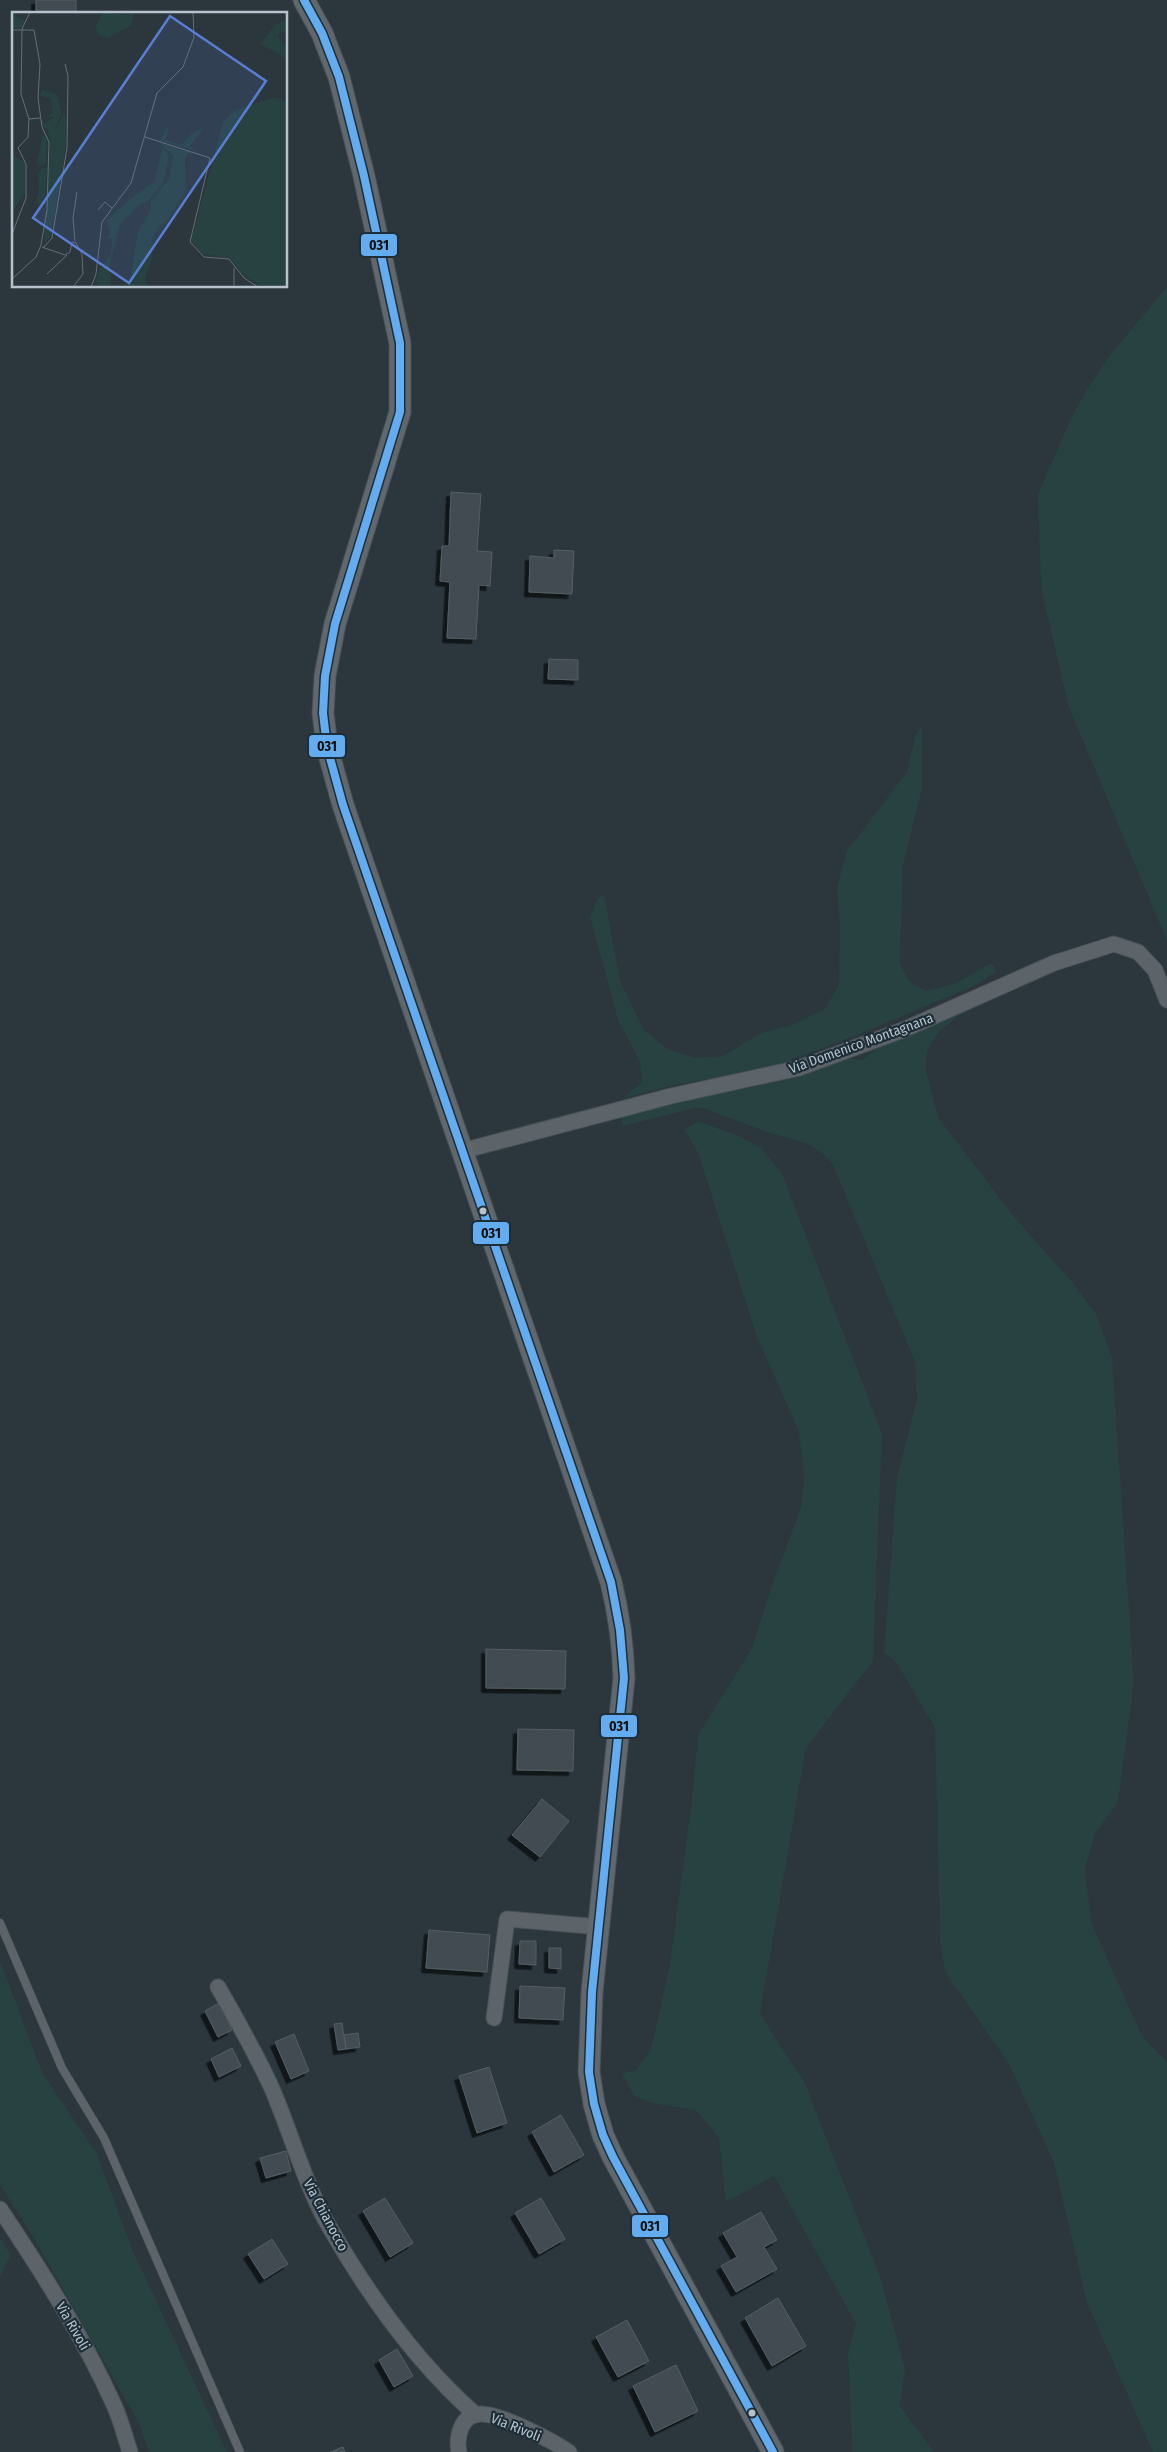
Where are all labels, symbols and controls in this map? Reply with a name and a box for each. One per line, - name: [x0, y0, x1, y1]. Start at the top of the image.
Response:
- inset map: [12, 12, 288, 288]
- line badge: 031: [360, 233, 398, 257]
- text: 031: [369, 237, 389, 254]
- line badge: 031: [308, 734, 346, 758]
- text: 031: [317, 738, 337, 755]
- street label: Via Domenico Montagnana: [787, 1009, 936, 1077]
- unlabelled marker: [478, 1206, 488, 1216]
- line badge: 031: [472, 1221, 510, 1245]
- text: 031: [481, 1225, 501, 1242]
- line badge: 031: [600, 1714, 638, 1738]
- text: 031: [609, 1718, 629, 1735]
- street label: Via Chianocco: [299, 2176, 352, 2254]
- line badge: 031: [631, 2214, 669, 2238]
- text: 031: [640, 2218, 660, 2235]
- street label: Via Rivoli: [52, 2299, 93, 2353]
- unlabelled marker: [747, 2408, 757, 2418]
- street label: Via Rivoli: [488, 2410, 543, 2445]

